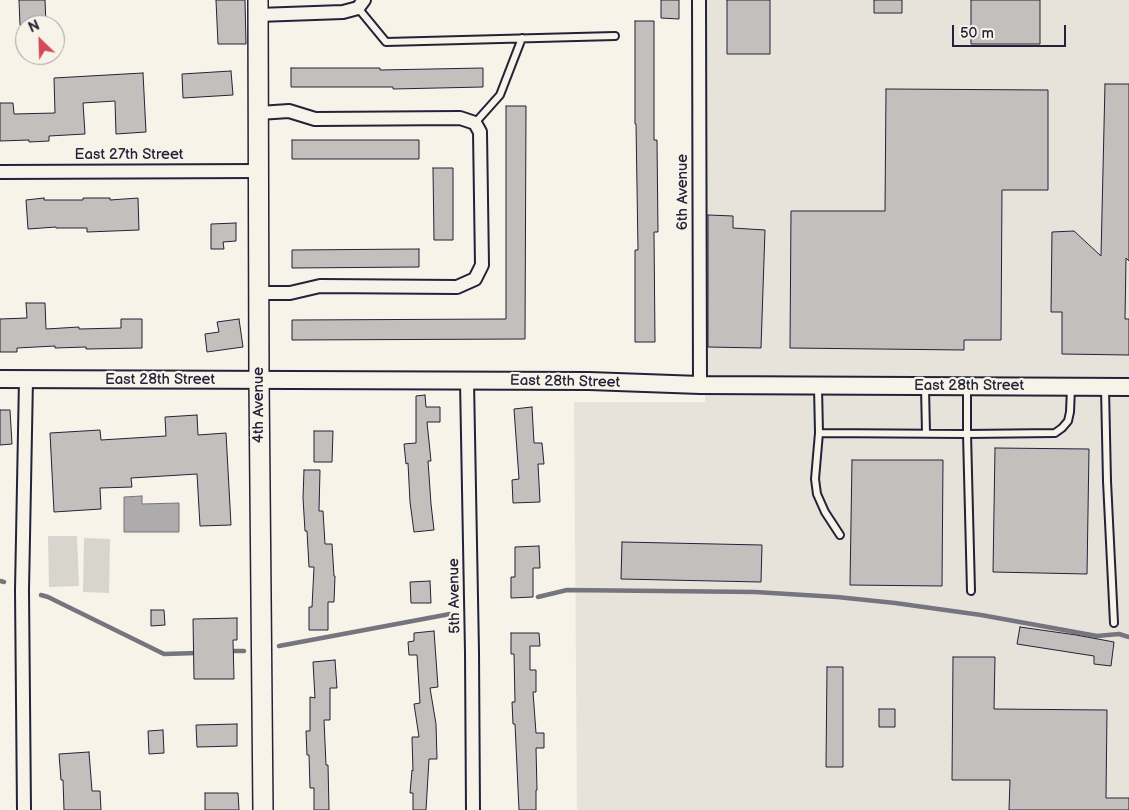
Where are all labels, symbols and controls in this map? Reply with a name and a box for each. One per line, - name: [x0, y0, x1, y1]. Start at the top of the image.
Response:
- north arrow: [15, 15, 65, 65]
- scale bar: [954, 15, 1068, 47]
- text: N: [26, 17, 42, 37]
- text: 50 m: [960, 24, 994, 43]
- street label: East 27th Street: [75, 146, 183, 164]
- street label: 6th Avenue: [674, 154, 692, 230]
- street label: 4th Avenue: [250, 367, 268, 443]
- street label: East 28th Street: [105, 371, 215, 389]
- street label: East 28th Street: [510, 372, 620, 392]
- street label: East 28th Street: [914, 377, 1024, 395]
- street label: 5th Avenue: [445, 558, 465, 634]

